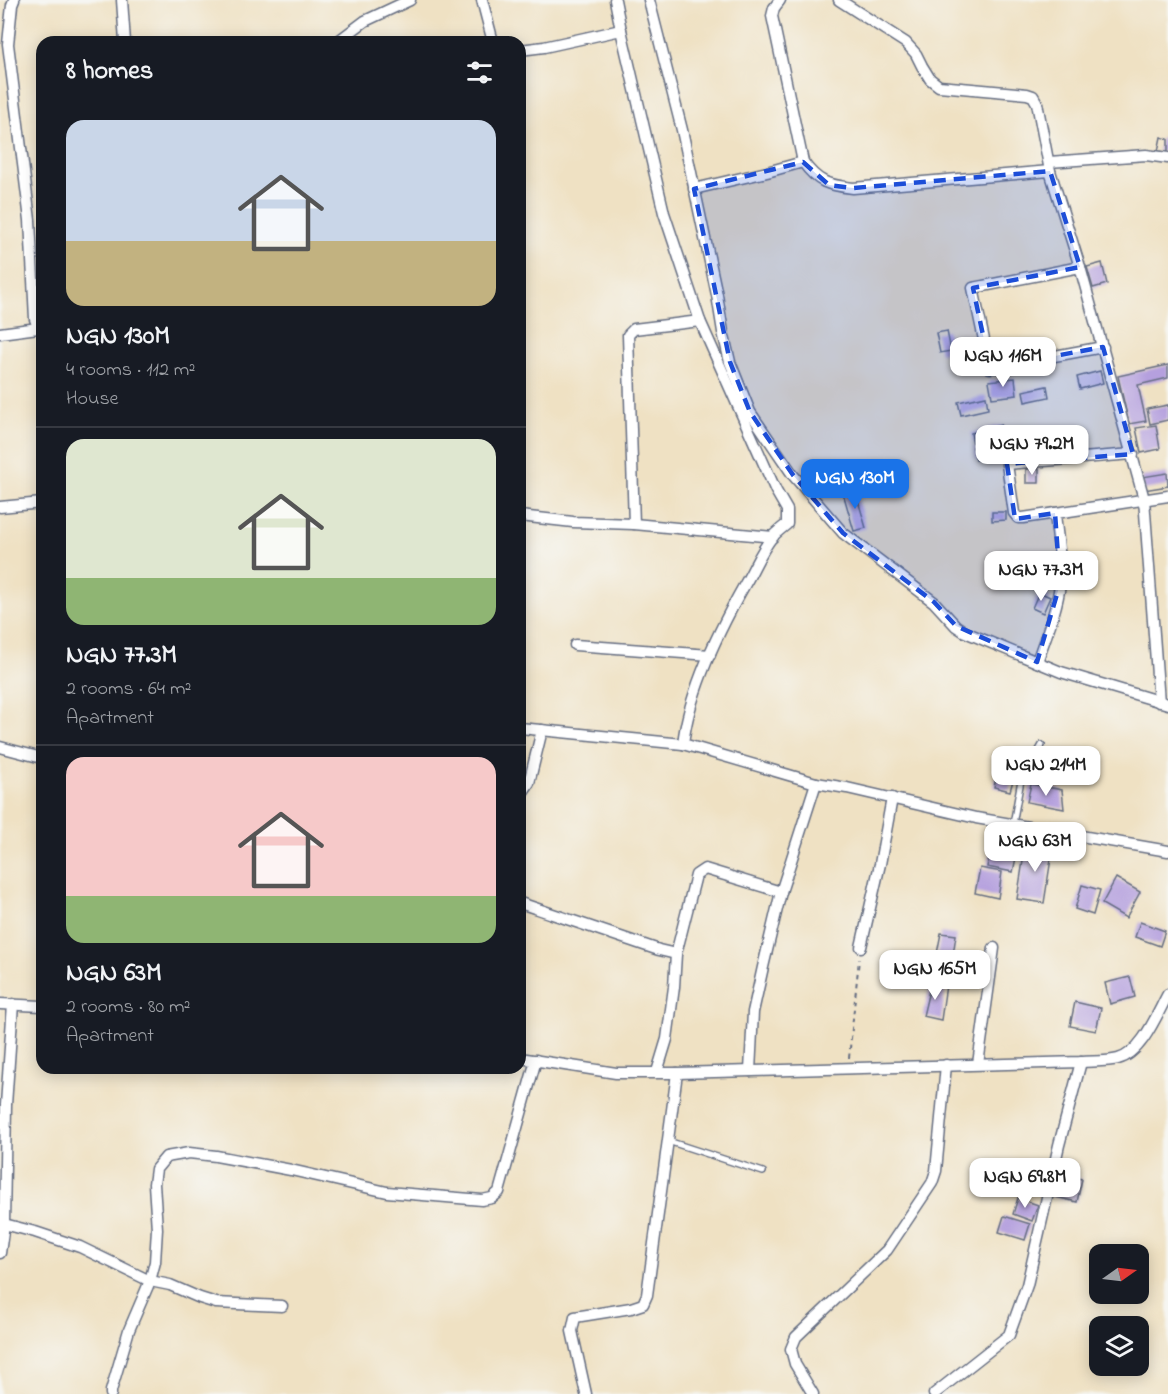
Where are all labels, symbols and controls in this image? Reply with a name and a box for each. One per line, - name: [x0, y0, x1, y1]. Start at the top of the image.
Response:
- text: 8 homes: [66, 53, 153, 91]
- icon: filters: [463, 56, 496, 89]
- icon: home: [227, 159, 335, 267]
- text: NGN 130M: [66, 318, 170, 356]
- pin: NGN 116M: [941, 337, 1065, 388]
- text: NGN 116M: [964, 342, 1042, 371]
- text: 4 rooms · 112 m²: [66, 356, 195, 385]
- text: House: [66, 385, 119, 414]
- pin: NGN 79.2M: [963, 425, 1101, 476]
- text: NGN 79.2M: [990, 430, 1074, 459]
- pin: NGN 130M: [793, 459, 917, 510]
- text: NGN 130M: [815, 464, 895, 493]
- icon: home: [227, 478, 335, 586]
- pin: NGN 77.3M: [972, 551, 1110, 602]
- text: NGN 77.3M: [998, 556, 1084, 585]
- text: NGN 77.3M: [66, 637, 177, 675]
- text: 2 rooms · 64 m²: [66, 675, 191, 704]
- text: Apartment: [66, 704, 154, 733]
- pin: NGN 214M: [984, 746, 1108, 797]
- text: NGN 214M: [1005, 751, 1087, 780]
- icon: home: [227, 796, 335, 904]
- pin: NGN 63M: [980, 822, 1090, 873]
- text: NGN 63M: [998, 827, 1072, 856]
- pin: NGN 165M: [873, 950, 997, 1001]
- text: NGN 63M: [66, 955, 162, 993]
- text: NGN 165M: [893, 955, 977, 984]
- text: 2 rooms · 80 m²: [66, 993, 191, 1022]
- text: Apartment: [66, 1022, 154, 1051]
- pin: NGN 69.8M: [956, 1158, 1094, 1209]
- text: NGN 69.8M: [983, 1163, 1067, 1192]
- north arrow: [1089, 1244, 1149, 1304]
- map controls: [1089, 1244, 1149, 1376]
- button: layers: [1089, 1316, 1149, 1376]

